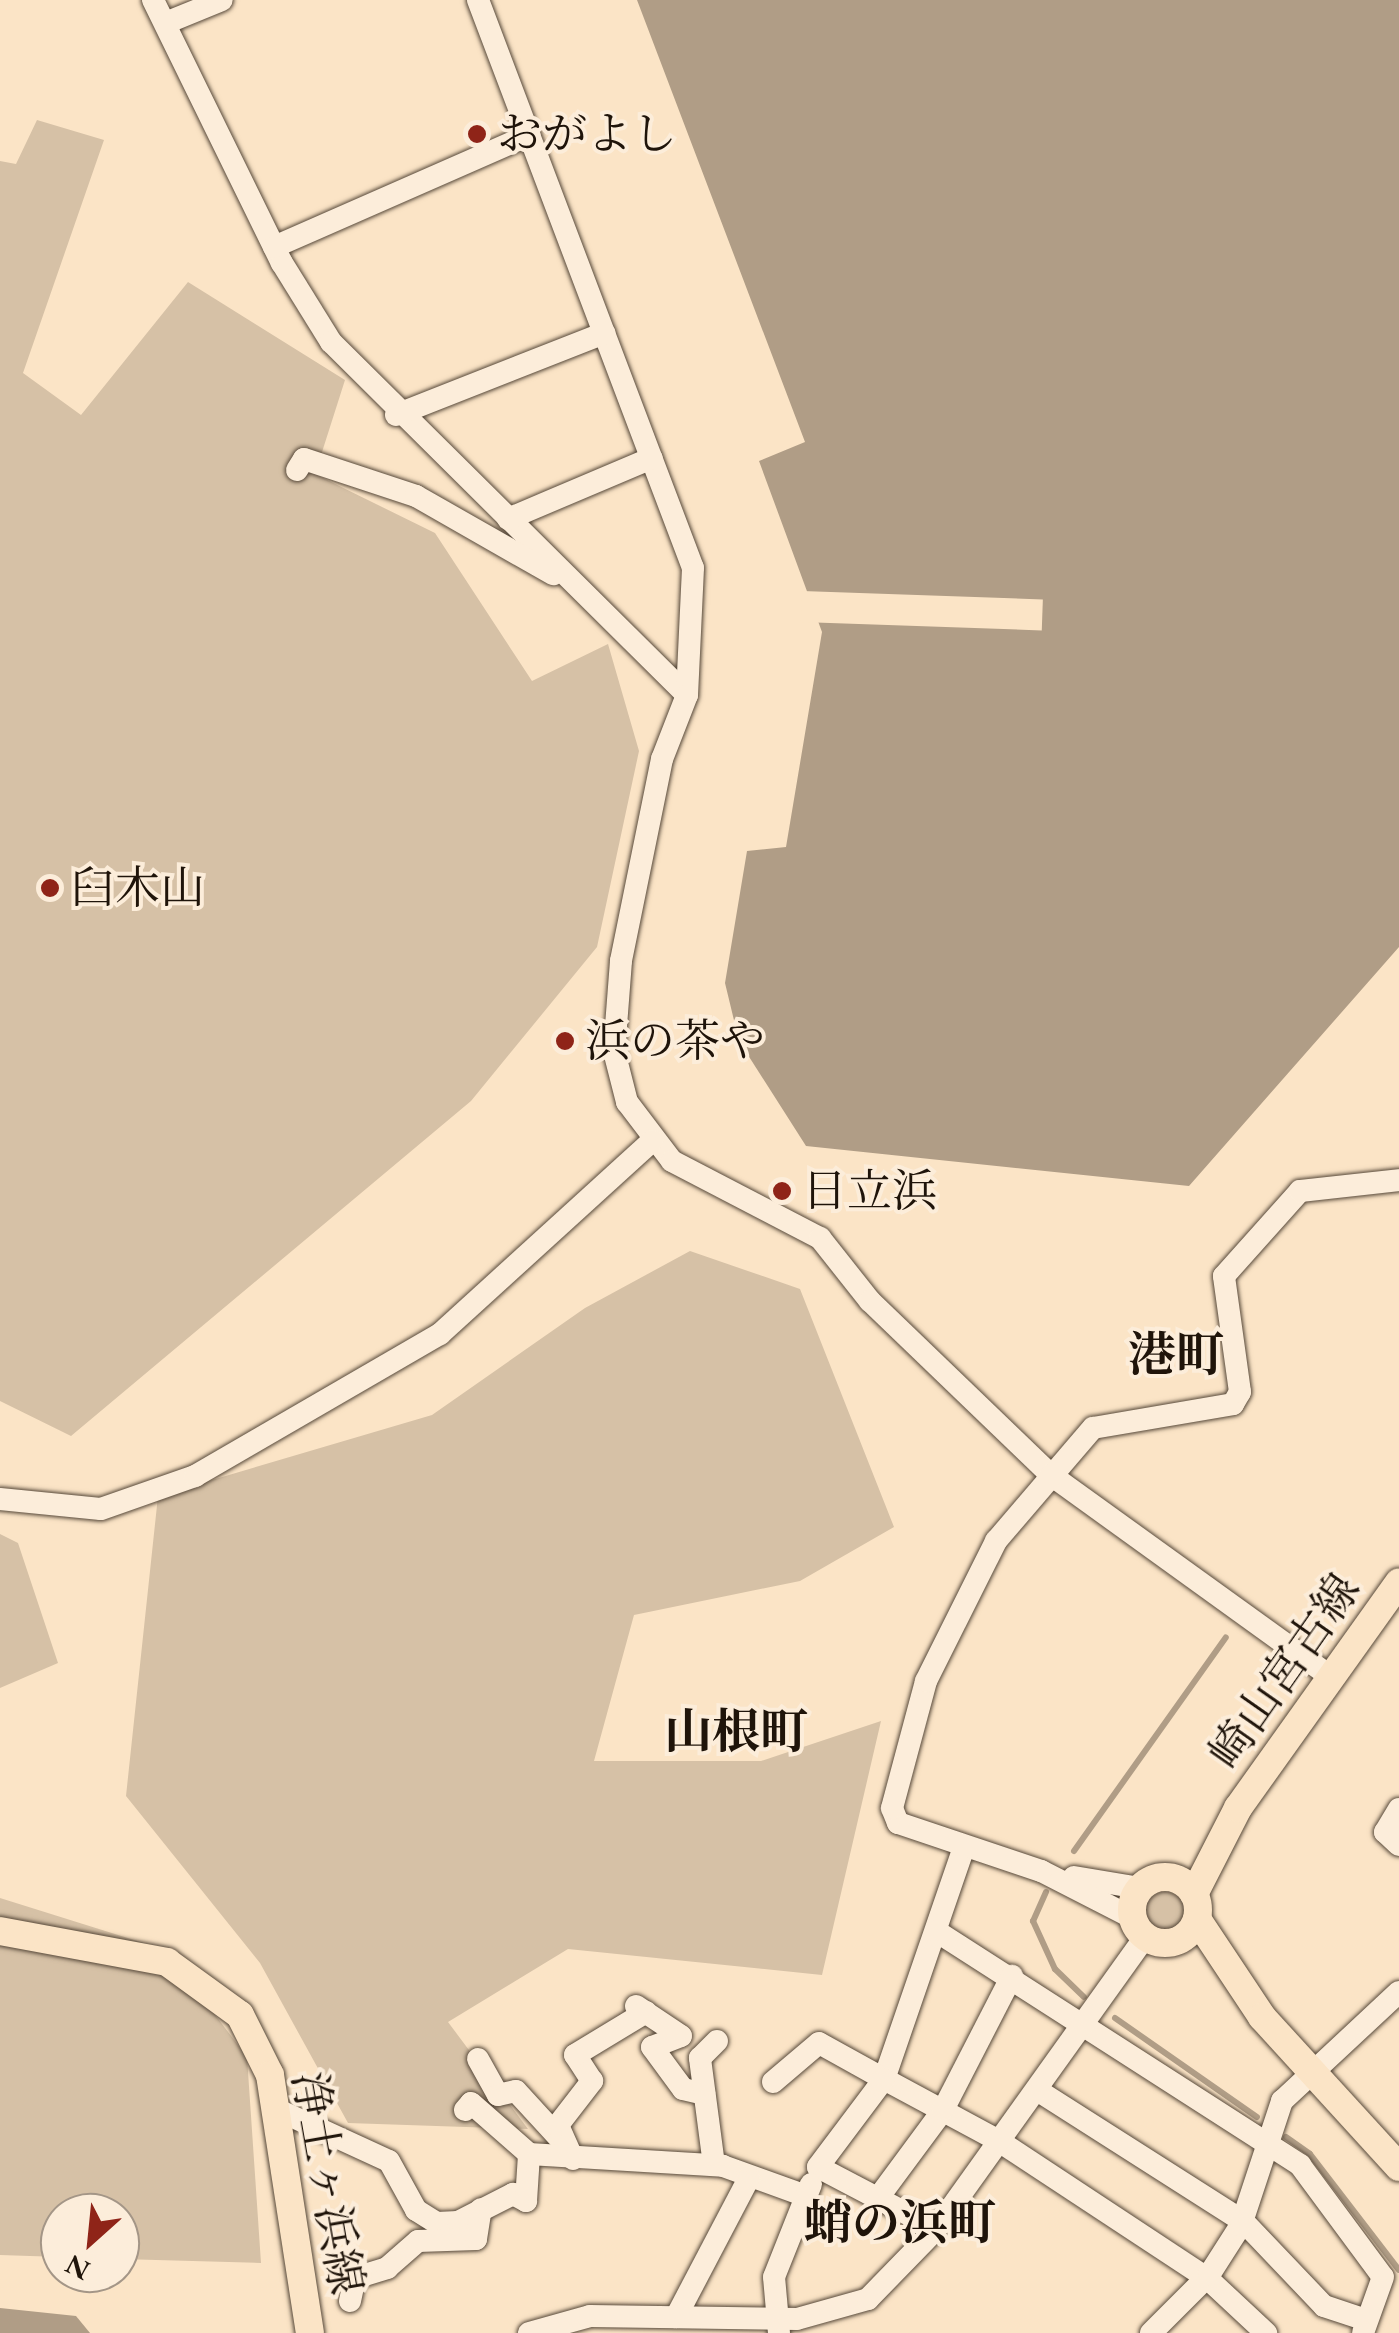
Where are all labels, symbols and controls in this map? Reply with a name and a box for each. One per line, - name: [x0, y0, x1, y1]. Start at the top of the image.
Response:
- place label: おがよし: [497, 107, 677, 161]
- marker: おがよし: [466, 123, 488, 145]
- place label: 臼木山: [70, 861, 205, 915]
- marker: 臼木山: [39, 877, 61, 899]
- place label: 浜の茶や: [585, 1014, 765, 1068]
- marker: 浜の茶や: [554, 1030, 576, 1052]
- place label: 日立浜: [802, 1164, 937, 1218]
- marker: 日立浜: [771, 1180, 793, 1202]
- district label: 港町: [1128, 1326, 1224, 1384]
- street label: 崎山宮古線: [1197, 1563, 1371, 1779]
- district label: 山根町: [664, 1703, 808, 1761]
- street label: 浄土ヶ浜線: [282, 2068, 374, 2298]
- north arrow: [40, 2193, 140, 2293]
- district label: 蛸の浜町: [804, 2194, 996, 2252]
- text: N: [59, 2247, 96, 2289]

